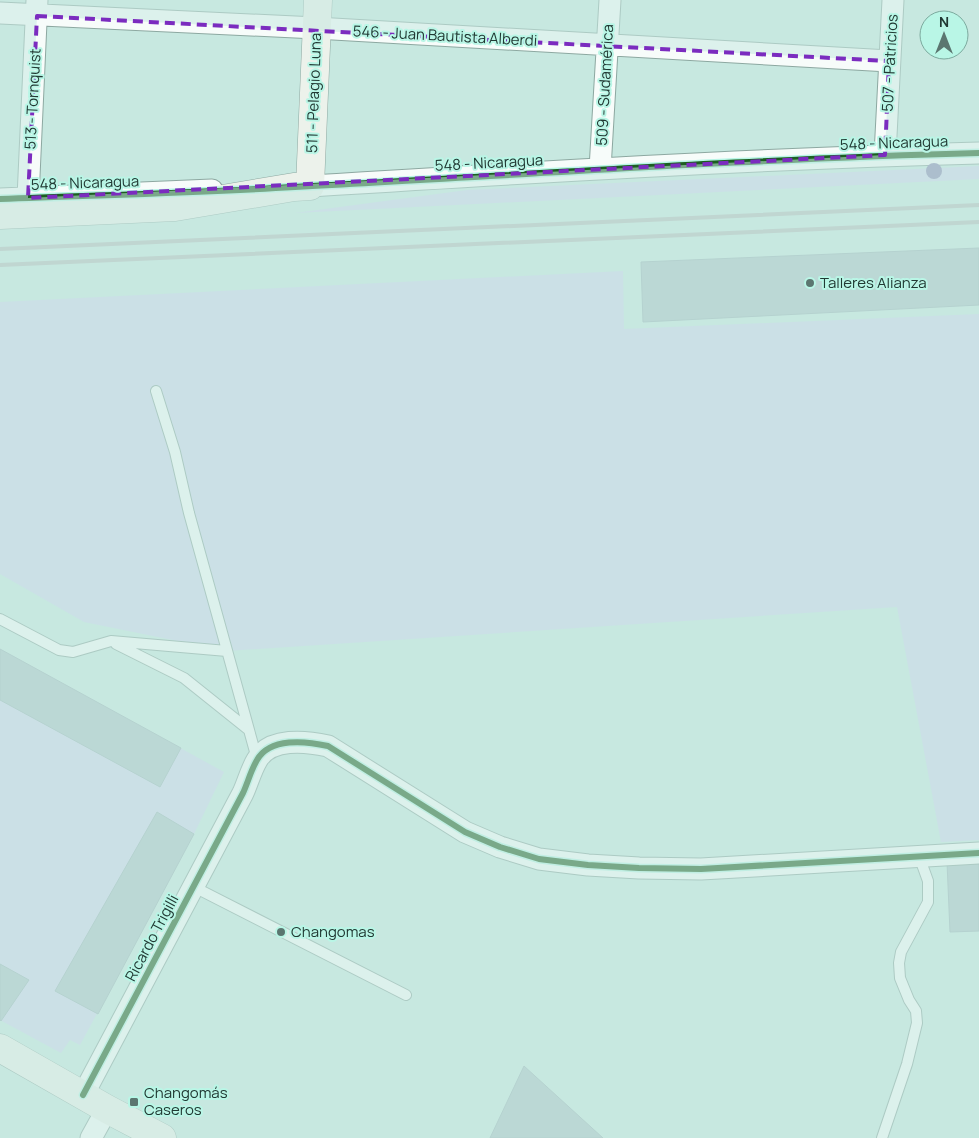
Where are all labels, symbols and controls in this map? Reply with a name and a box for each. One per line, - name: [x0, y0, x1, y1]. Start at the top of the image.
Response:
- north arrow: [919, 10, 969, 60]
- text: N: [939, 12, 949, 31]
- street label: 507 - Patricios: [876, 13, 903, 112]
- street label: 546 - Juan Bautista Alberdi: [352, 20, 538, 51]
- street label: 509 - Sudamérica: [591, 24, 618, 146]
- street label: 511 - Pelagio Luna: [301, 32, 326, 153]
- street label: 513 - Tornquist: [19, 48, 46, 150]
- street label: 548 - Nicaragua: [839, 130, 949, 155]
- street label: 548 - Nicaragua: [434, 149, 544, 176]
- street label: 548 - Nicaragua: [30, 170, 140, 195]
- place label: Talleres Alianza: [820, 272, 926, 293]
- marker: Talleres Alianza: [804, 277, 816, 289]
- street label: Ricardo Trigilli: [120, 891, 183, 985]
- place label: Changomas: [291, 921, 375, 942]
- marker: Changomas: [275, 926, 287, 938]
- place label: Changomás Caseros: [144, 1082, 228, 1120]
- marker: Changomás Caseros: [128, 1096, 140, 1108]

